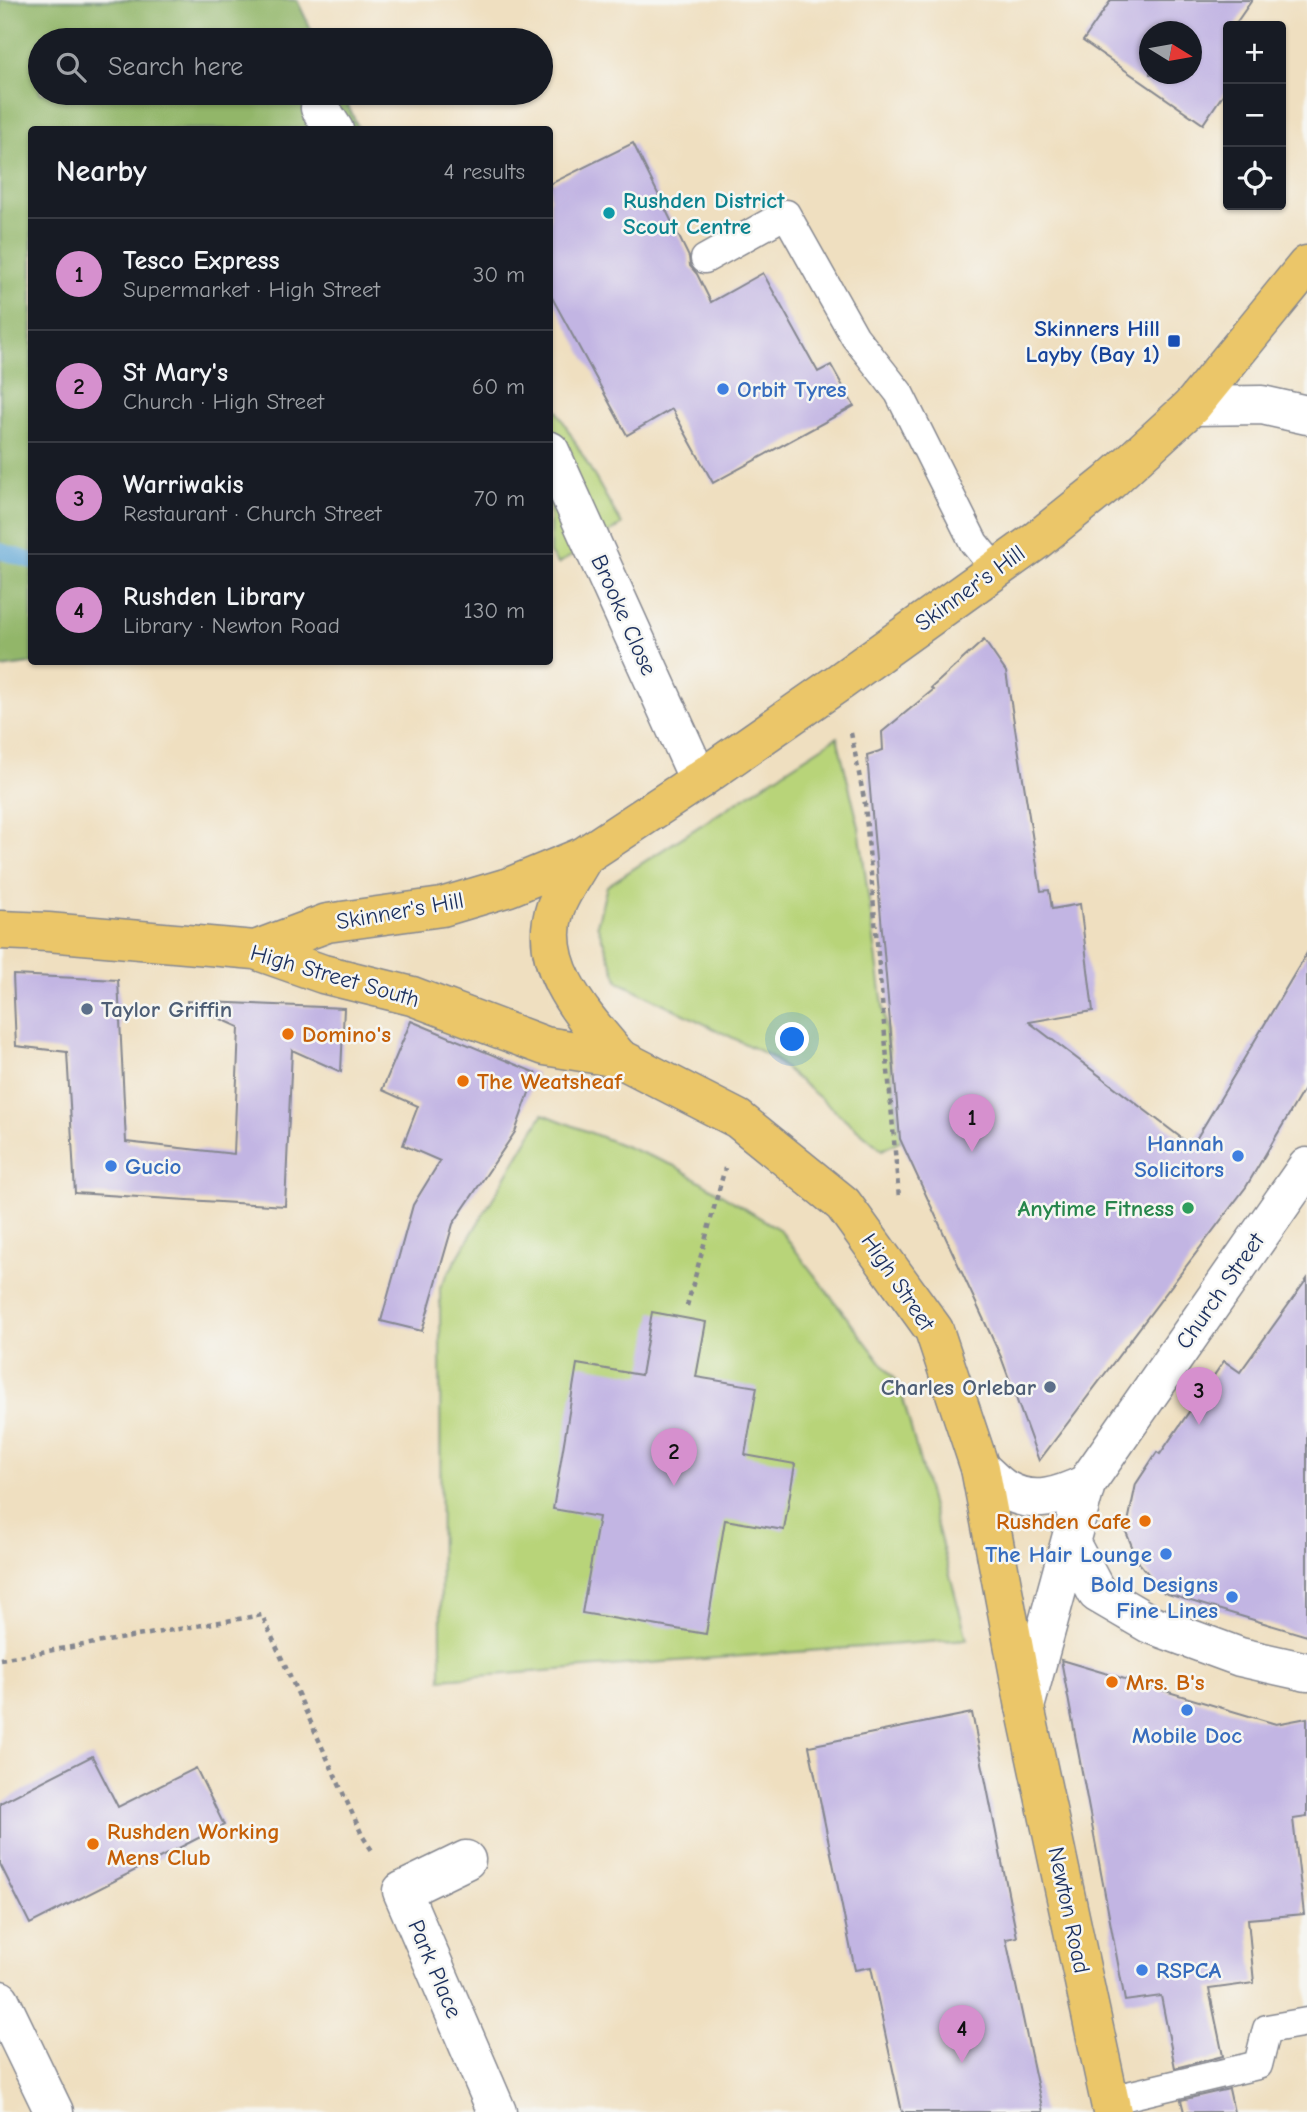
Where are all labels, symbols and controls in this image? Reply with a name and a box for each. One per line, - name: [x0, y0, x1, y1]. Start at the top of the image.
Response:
- north arrow: [1139, 21, 1202, 84]
- map controls: [1223, 21, 1286, 210]
- button: +: [1223, 21, 1286, 84]
- search box: [28, 28, 553, 105]
- icon: search: [52, 48, 90, 86]
- text: Search here: [108, 52, 243, 82]
- button: −: [1223, 84, 1286, 147]
- button: locate: [1223, 147, 1286, 210]
- text: Nearby: [56, 154, 147, 189]
- text: 4 results: [443, 158, 525, 185]
- place label: Rushden District Scout Centre: [623, 187, 785, 240]
- marker: Rushden District Scout Centre: [601, 205, 617, 221]
- text: Tesco Express: [123, 246, 280, 276]
- text: 1: [74, 261, 84, 288]
- text: 30 m: [473, 261, 525, 288]
- text: Supermarket · High Street: [123, 276, 380, 303]
- place label: Skinners Hill Layby (Bay 1): [1025, 315, 1160, 368]
- marker: Skinners Hill Layby (Bay 1): [1166, 333, 1182, 349]
- text: St Mary's: [123, 358, 228, 388]
- text: 2: [73, 373, 85, 400]
- text: 60 m: [472, 373, 525, 400]
- place label: Orbit Tyres: [737, 376, 847, 403]
- marker: Orbit Tyres: [715, 381, 731, 397]
- text: Church · High Street: [123, 388, 324, 415]
- text: Warriwakis: [123, 470, 244, 500]
- text: 3: [73, 485, 85, 512]
- text: 70 m: [473, 485, 525, 512]
- text: Restaurant · Church Street: [123, 500, 382, 527]
- street label: Skinner's Hill: [910, 539, 1030, 637]
- street label: Brooke Close: [585, 550, 663, 680]
- text: Rushden Library: [123, 582, 305, 612]
- text: 4: [74, 597, 84, 624]
- text: 130 m: [464, 597, 525, 624]
- text: Library · Newton Road: [123, 612, 340, 639]
- street label: Skinner's Hill: [334, 887, 466, 935]
- street label: High Street South: [247, 939, 423, 1013]
- place label: Taylor Griffin: [101, 996, 232, 1023]
- marker: Taylor Griffin: [79, 1001, 95, 1017]
- place label: Domino's: [302, 1021, 391, 1048]
- your location: [775, 1022, 809, 1056]
- marker: Domino's: [280, 1026, 296, 1042]
- place label: The Weatsheaf: [477, 1068, 623, 1095]
- marker: The Weatsheaf: [455, 1073, 471, 1089]
- pin: 1: [949, 1094, 995, 1152]
- place label: Hannah Solicitors: [1134, 1130, 1224, 1183]
- marker: Hannah Solicitors: [1230, 1148, 1246, 1164]
- place label: Gucio: [125, 1153, 182, 1180]
- marker: Gucio: [103, 1158, 119, 1174]
- place label: Anytime Fitness: [1018, 1195, 1174, 1222]
- marker: Anytime Fitness: [1180, 1200, 1196, 1216]
- street label: Church Street: [1170, 1227, 1271, 1354]
- street label: High Street: [856, 1228, 941, 1337]
- pin: 3: [1176, 1367, 1222, 1425]
- place label: Charles Orlebar: [881, 1374, 1037, 1401]
- marker: Charles Orlebar: [1042, 1379, 1058, 1395]
- pin: 2: [651, 1428, 697, 1486]
- place label: Rushden Cafe: [996, 1508, 1131, 1535]
- marker: Rushden Cafe: [1137, 1513, 1153, 1529]
- place label: The Hair Lounge: [985, 1541, 1152, 1568]
- marker: The Hair Lounge: [1158, 1546, 1174, 1562]
- place label: Bold Designs Fine Lines: [1091, 1571, 1218, 1624]
- marker: Bold Designs Fine Lines: [1224, 1589, 1240, 1605]
- place label: Mrs. B's: [1126, 1669, 1205, 1696]
- marker: Mrs. B's: [1104, 1674, 1120, 1690]
- marker: Mobile Doc: [1179, 1702, 1195, 1718]
- place label: Mobile Doc: [1132, 1722, 1242, 1749]
- place label: Rushden Working Mens Club: [107, 1818, 280, 1871]
- marker: Rushden Working Mens Club: [85, 1836, 101, 1852]
- street label: Newton Road: [1042, 1844, 1096, 1976]
- street label: Park Place: [402, 1916, 468, 2022]
- place label: RSPCA: [1156, 1957, 1222, 1984]
- marker: RSPCA: [1134, 1962, 1150, 1978]
- pin: 4: [939, 2005, 985, 2063]

